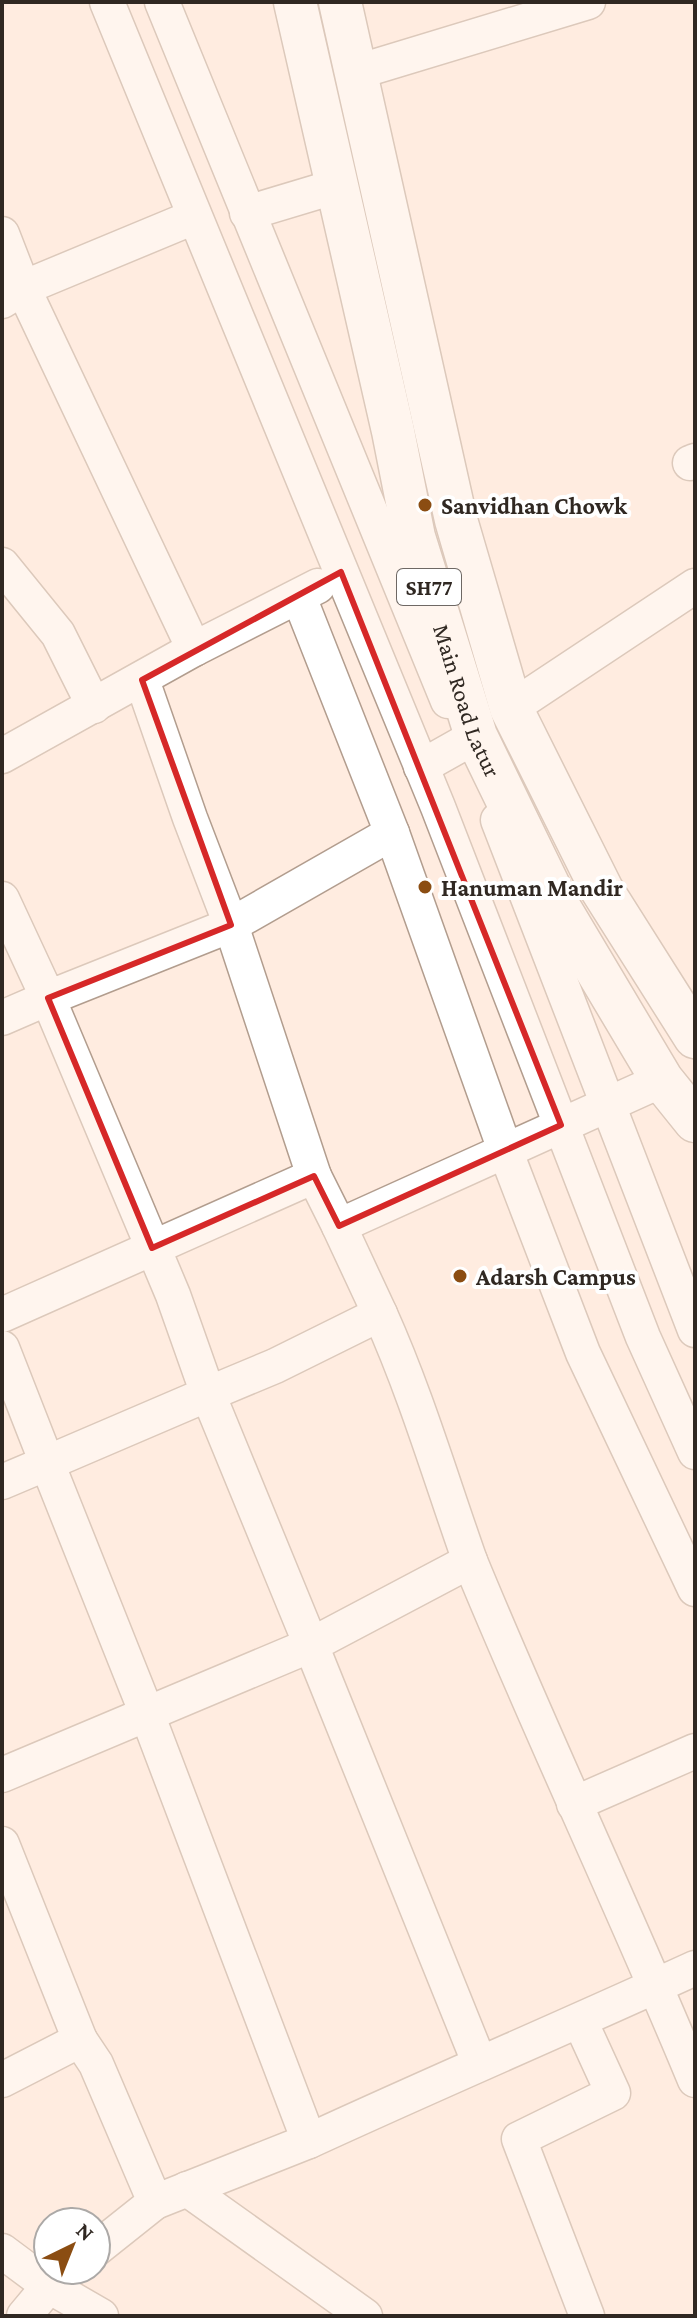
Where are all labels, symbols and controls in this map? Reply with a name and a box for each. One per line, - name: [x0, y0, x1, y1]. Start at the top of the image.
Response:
- place label: Sanvidhan Chowk: [441, 492, 628, 519]
- marker: Sanvidhan Chowk: [416, 496, 434, 514]
- road number: SH77: [397, 569, 461, 605]
- street label: Main Road Latur: [428, 621, 507, 781]
- place label: Hanuman Mandir: [441, 874, 623, 901]
- marker: Hanuman Mandir: [416, 878, 434, 896]
- place label: Adarsh Campus: [475, 1263, 636, 1290]
- marker: Adarsh Campus: [451, 1267, 469, 1285]
- north arrow: [32, 2206, 112, 2286]
- text: N: [71, 2217, 99, 2246]

